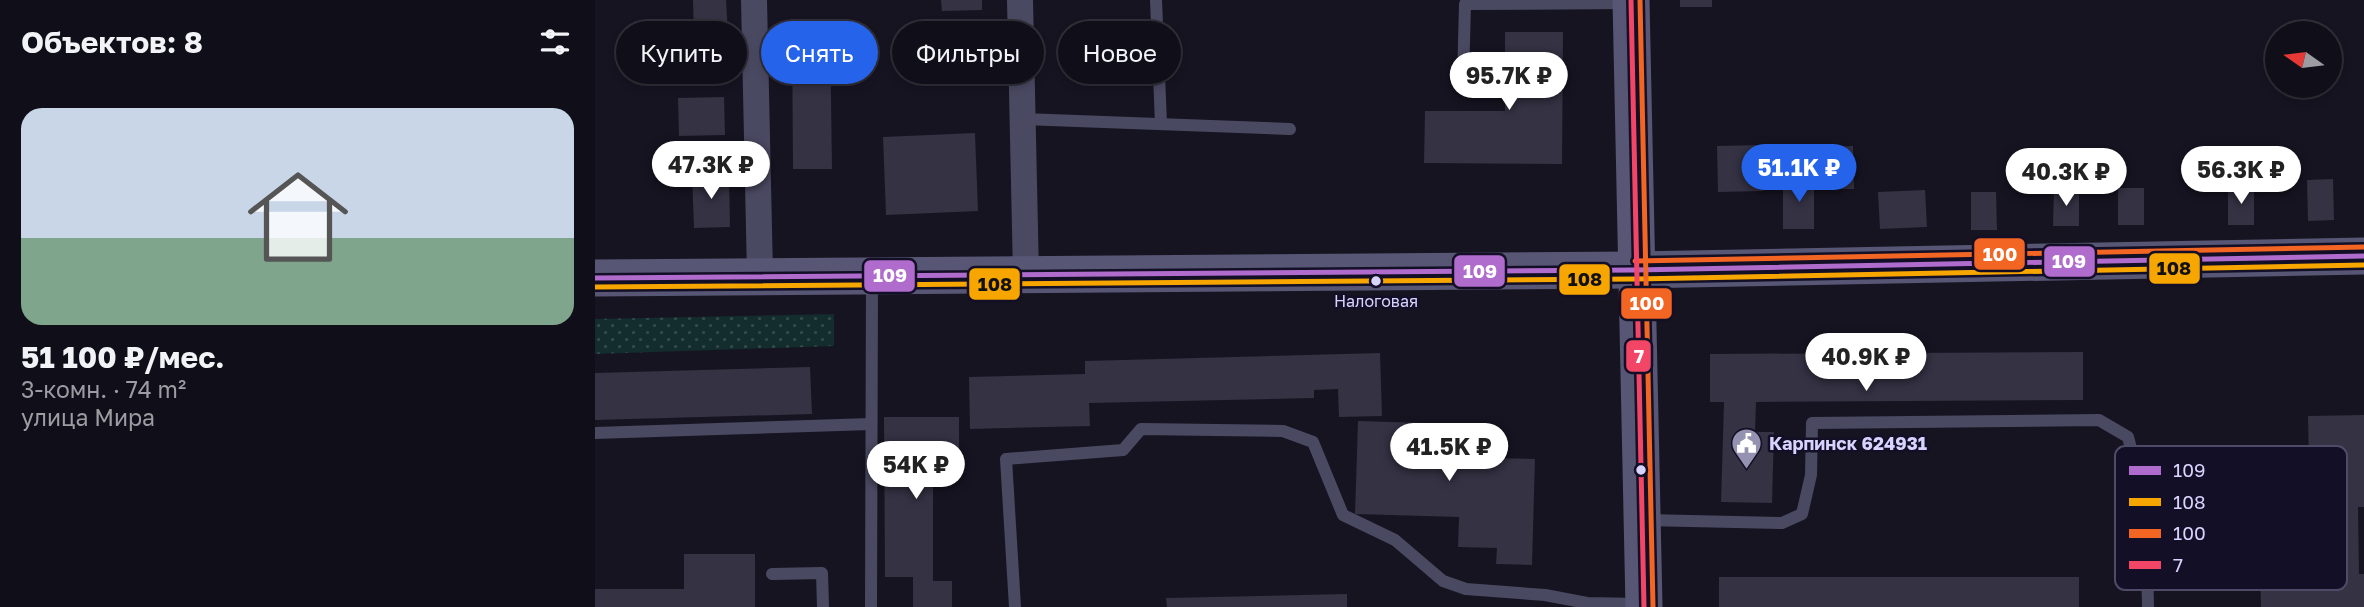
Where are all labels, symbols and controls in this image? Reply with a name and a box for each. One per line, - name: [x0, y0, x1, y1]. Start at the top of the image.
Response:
- chip: Купить: [616, 21, 747, 84]
- chip: Снять: [761, 21, 878, 84]
- chip: Фильтры: [892, 21, 1044, 84]
- chip: Новое: [1058, 21, 1181, 84]
- north arrow: [2265, 21, 2341, 98]
- map controls: [2265, 21, 2342, 98]
- icon: filters: [536, 23, 574, 61]
- text: Объектов: 8: [21, 24, 203, 60]
- pin: 95.7K ₽: [1444, 52, 1574, 112]
- text: 95.7K ₽: [1466, 61, 1552, 89]
- pin: 47.3K ₽: [646, 142, 776, 201]
- pin: 51.1K ₽: [1734, 144, 1864, 204]
- pin: 56.3K ₽: [2176, 146, 2306, 206]
- pin: 40.3K ₽: [2001, 148, 2131, 208]
- text: 47.3K ₽: [668, 150, 754, 178]
- text: 51.1K ₽: [1757, 153, 1841, 181]
- icon: home: [235, 154, 361, 280]
- text: 56.3K ₽: [2197, 155, 2285, 183]
- text: 40.3K ₽: [2022, 157, 2110, 185]
- line badge: 100: [1973, 237, 2026, 271]
- text: 100: [1983, 242, 2017, 265]
- line badge: 109: [2043, 245, 2096, 278]
- text: 109: [2052, 249, 2086, 272]
- line badge: 108: [2148, 252, 2201, 285]
- line badge: 109: [1453, 254, 1506, 288]
- text: 108: [2157, 256, 2191, 279]
- line badge: 109: [863, 259, 916, 293]
- text: 109: [1463, 259, 1497, 282]
- text: 109: [873, 263, 907, 286]
- line badge: 108: [1558, 263, 1611, 296]
- line badge: 108: [968, 267, 1021, 301]
- text: 108: [1568, 267, 1602, 290]
- text: 108: [978, 272, 1012, 295]
- marker: Налоговая: [1369, 274, 1383, 288]
- line badge: 100: [1620, 287, 1673, 320]
- place label: Налоговая: [1334, 291, 1418, 311]
- text: 100: [1630, 291, 1664, 314]
- pin: 40.9K ₽: [1801, 334, 1931, 393]
- text: 51 100 ₽/мес.: [21, 339, 225, 375]
- line badge: 7: [1625, 339, 1652, 373]
- text: 40.9K ₽: [1821, 342, 1911, 370]
- text: 7: [1634, 344, 1644, 367]
- text: 3-комн. · 74 m²: [21, 375, 186, 403]
- text: улица Мира: [21, 403, 155, 431]
- pin: 41.5K ₽: [1384, 424, 1514, 483]
- public building icon: Карпинск 624931: [1729, 427, 1763, 471]
- text: 41.5K ₽: [1406, 432, 1492, 460]
- place label: Карпинск 624931: [1769, 432, 1927, 454]
- pin: 54K ₽: [867, 442, 965, 501]
- legend: [2115, 446, 2347, 590]
- text: 54K ₽: [883, 450, 949, 478]
- text: 109: [2173, 458, 2206, 481]
- unlabelled marker: [1634, 463, 1648, 477]
- text: 108: [2173, 490, 2206, 513]
- text: 100: [2173, 521, 2206, 544]
- text: 7: [2173, 553, 2183, 576]

